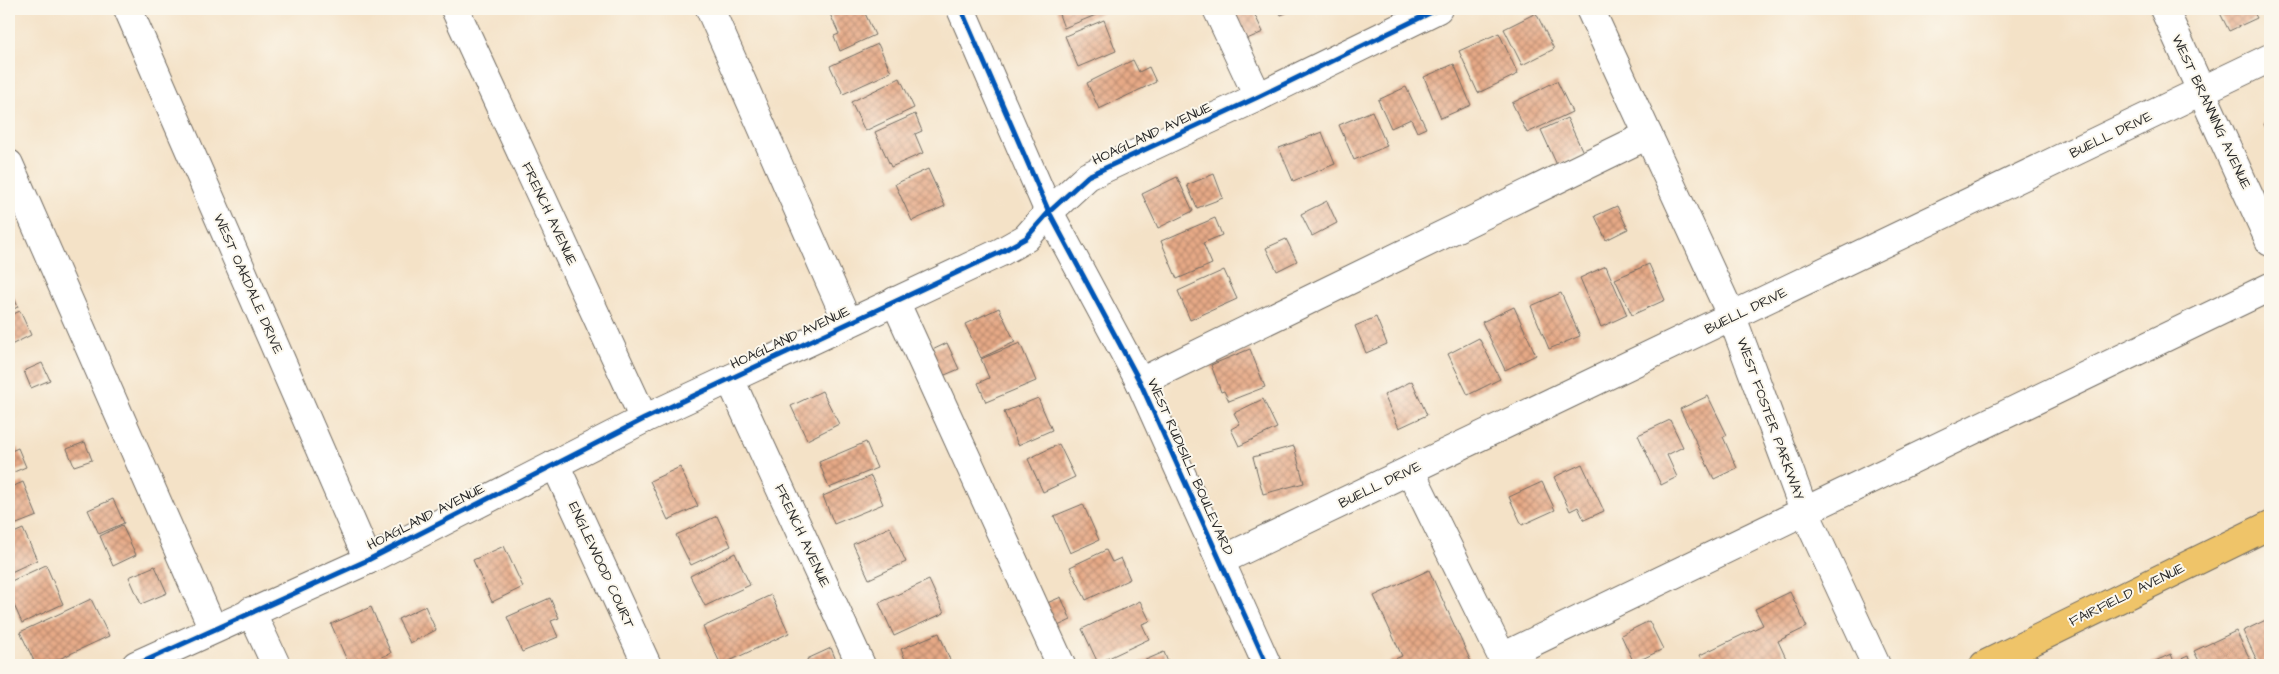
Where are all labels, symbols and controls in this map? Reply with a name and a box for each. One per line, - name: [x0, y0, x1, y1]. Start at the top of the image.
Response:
- street label: WEST BRANNING AVENUE: [2166, 31, 2256, 193]
- street label: HOAGLAND AVENUE: [1089, 97, 1216, 170]
- street label: BUELL DRIVE: [2066, 106, 2156, 164]
- street label: FRENCH AVENUE: [516, 159, 582, 269]
- street label: WEST OAKDALE DRIVE: [208, 211, 288, 358]
- street label: BUELL DRIVE: [1701, 282, 1791, 340]
- street label: HOAGLAND AVENUE: [727, 301, 854, 374]
- street label: WEST FOSTER PARKWAY: [1731, 335, 1809, 503]
- street label: WEST RUDISILL BOULEVARD: [1142, 375, 1238, 559]
- street label: BUELL DRIVE: [1335, 456, 1425, 514]
- street label: HOAGLAND AVENUE: [364, 478, 489, 555]
- street label: FRENCH AVENUE: [769, 481, 835, 591]
- street label: ENGLEWOOD COURT: [563, 499, 639, 632]
- street label: FAIRFIELD AVENUE: [2066, 558, 2189, 632]

